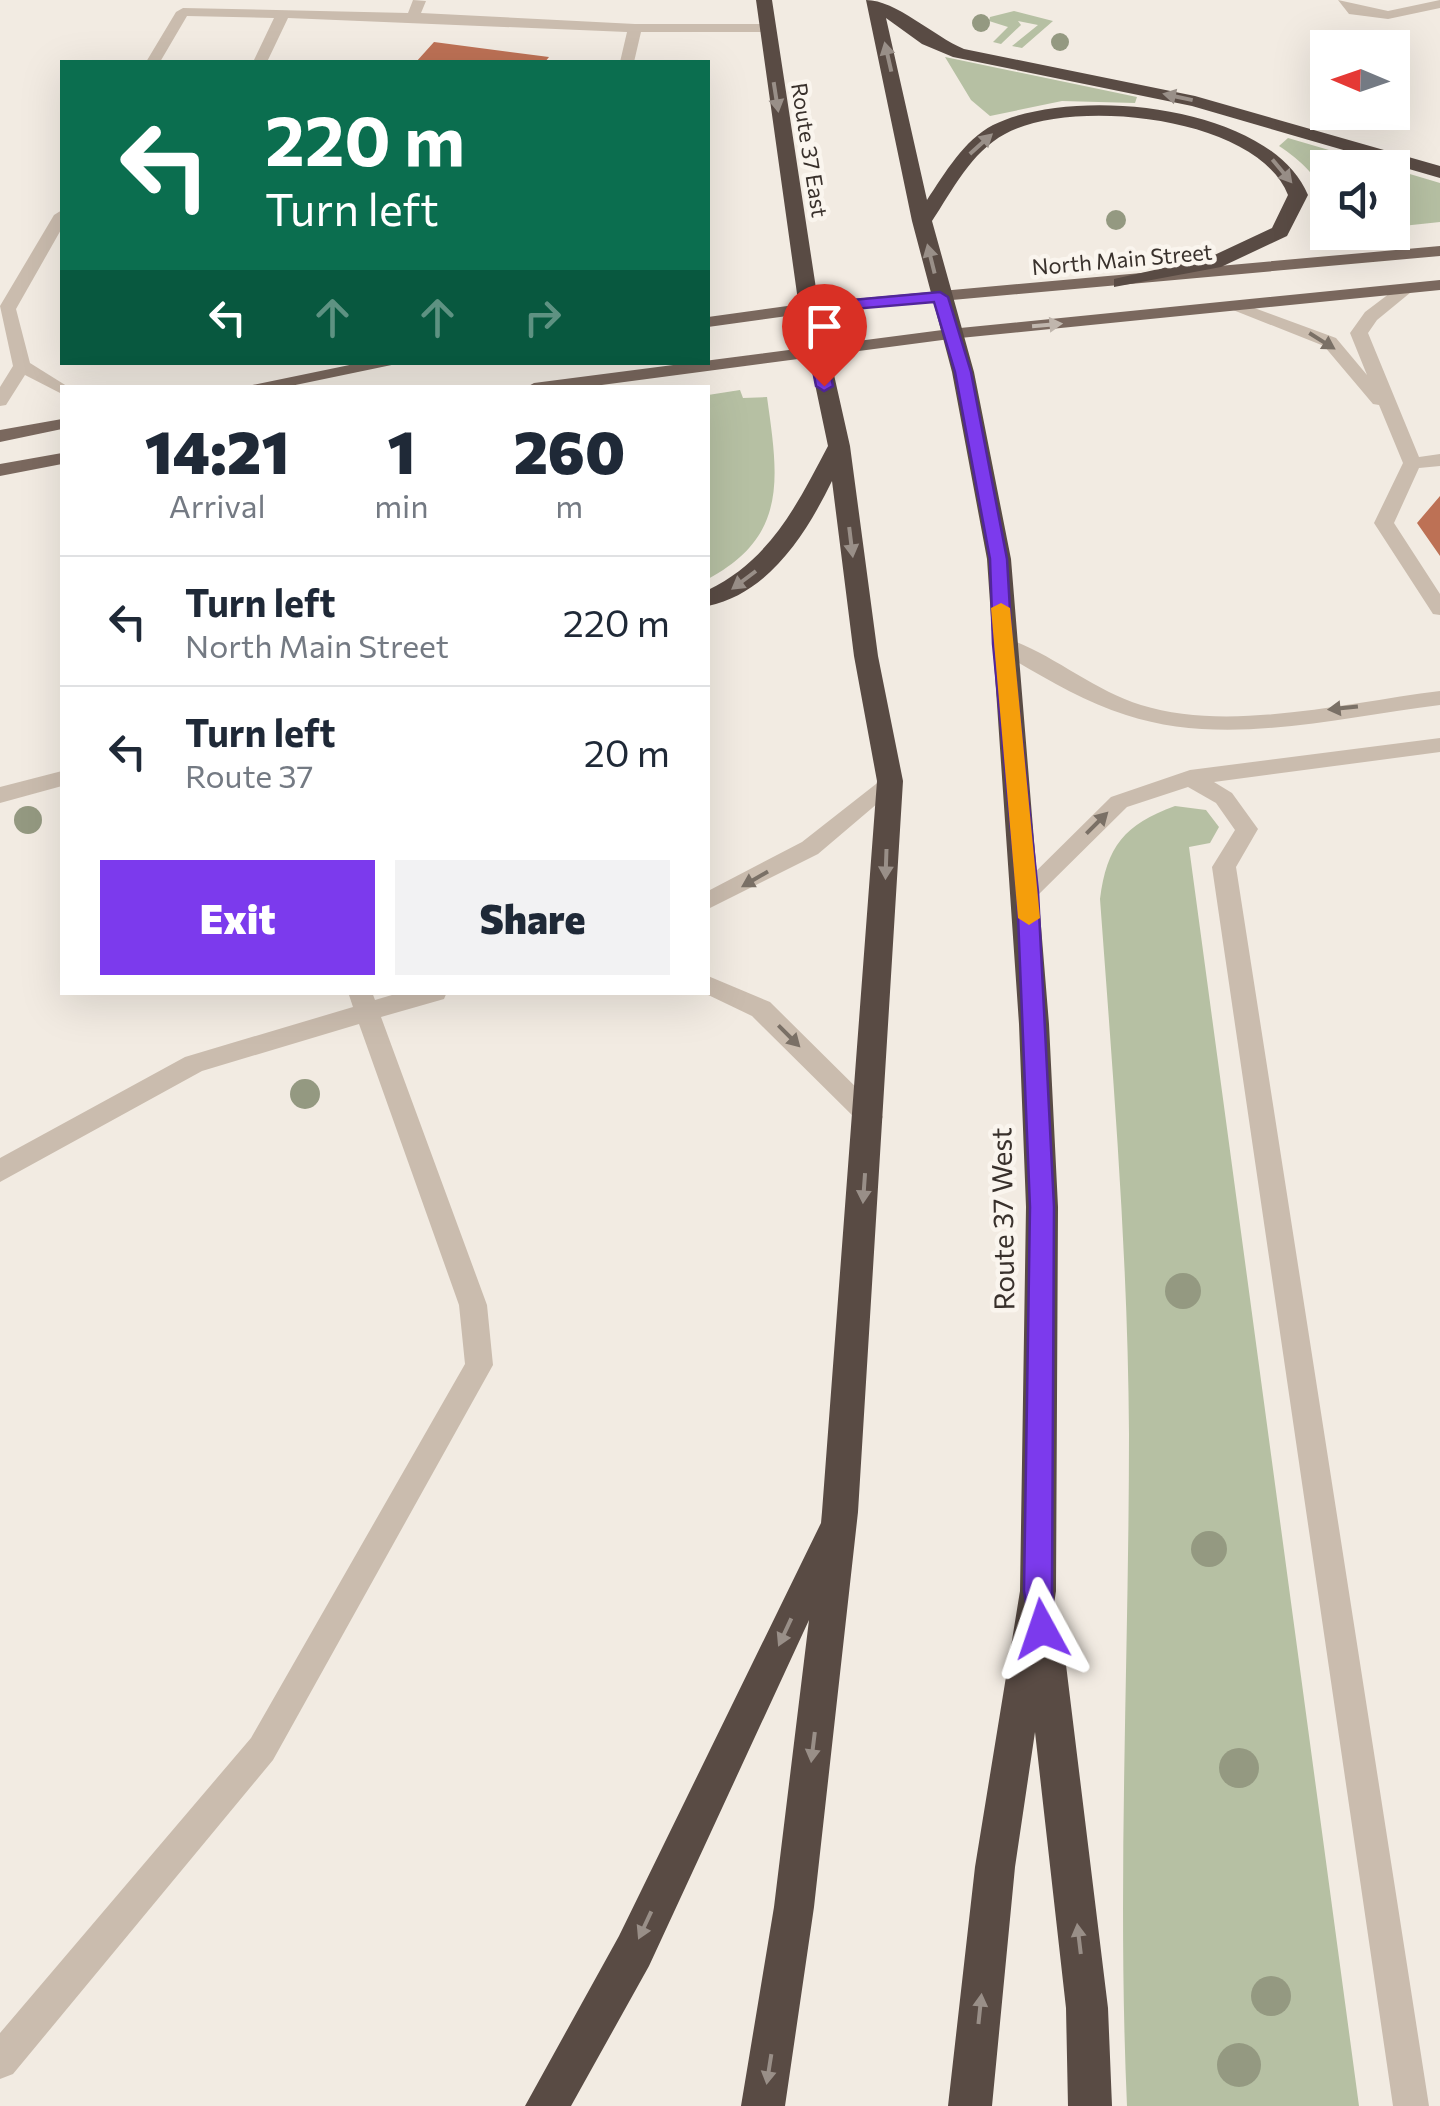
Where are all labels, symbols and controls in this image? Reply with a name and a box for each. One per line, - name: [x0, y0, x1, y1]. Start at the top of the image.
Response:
- north arrow: [1310, 30, 1410, 130]
- map controls: [1310, 30, 1410, 250]
- one-way arrow: [880, 41, 895, 72]
- one-way arrow: [769, 81, 784, 113]
- street label: Route 37 East: [786, 81, 834, 219]
- one-way arrow: [1162, 89, 1193, 104]
- text: 220 m: [265, 95, 465, 180]
- icon: left: [100, 100, 230, 230]
- one-way arrow: [968, 134, 993, 156]
- button: sound: [1310, 150, 1410, 250]
- one-way arrow: [1271, 158, 1293, 184]
- text: Turn left: [265, 180, 439, 235]
- street label: North Main Street: [1030, 238, 1214, 280]
- one-way arrow: [923, 243, 939, 274]
- pin: [782, 284, 867, 387]
- icon: left: [200, 290, 255, 345]
- icon: ahead: [305, 290, 360, 345]
- icon: ahead: [410, 290, 465, 345]
- icon: right: [515, 290, 570, 345]
- icon: arrive: [797, 299, 852, 354]
- one-way arrow: [1032, 317, 1064, 333]
- one-way arrow: [1309, 331, 1336, 350]
- text: 14:21: [145, 413, 289, 486]
- text: 1: [387, 413, 415, 486]
- text: 260: [513, 413, 625, 486]
- text: Arrival: [169, 485, 266, 525]
- text: min: [374, 485, 429, 525]
- text: m: [555, 485, 583, 525]
- one-way arrow: [844, 527, 860, 559]
- one-way arrow: [731, 569, 757, 589]
- text: Turn left: [185, 578, 336, 625]
- icon: left: [100, 594, 155, 649]
- text: 220 m: [563, 598, 670, 645]
- text: North Main Street: [185, 625, 449, 665]
- one-way arrow: [1327, 701, 1358, 717]
- text: Turn left: [185, 708, 336, 755]
- icon: left: [100, 724, 155, 779]
- text: 20 m: [584, 728, 670, 775]
- text: Route 37: [185, 755, 313, 795]
- one-way arrow: [1084, 812, 1108, 836]
- one-way arrow: [878, 849, 894, 881]
- button: Exit: [100, 860, 375, 975]
- button: Share: [395, 860, 670, 975]
- one-way arrow: [740, 871, 769, 888]
- one-way arrow: [776, 1024, 800, 1048]
- street label: Route 37 West: [983, 1127, 1021, 1311]
- one-way arrow: [856, 1173, 872, 1205]
- position arrow: [990, 1577, 1094, 1681]
- one-way arrow: [776, 1618, 793, 1647]
- one-way arrow: [805, 1732, 821, 1764]
- one-way arrow: [637, 1911, 654, 1940]
- one-way arrow: [1071, 1923, 1087, 1954]
- one-way arrow: [972, 1993, 988, 2024]
- one-way arrow: [761, 2054, 776, 2086]

